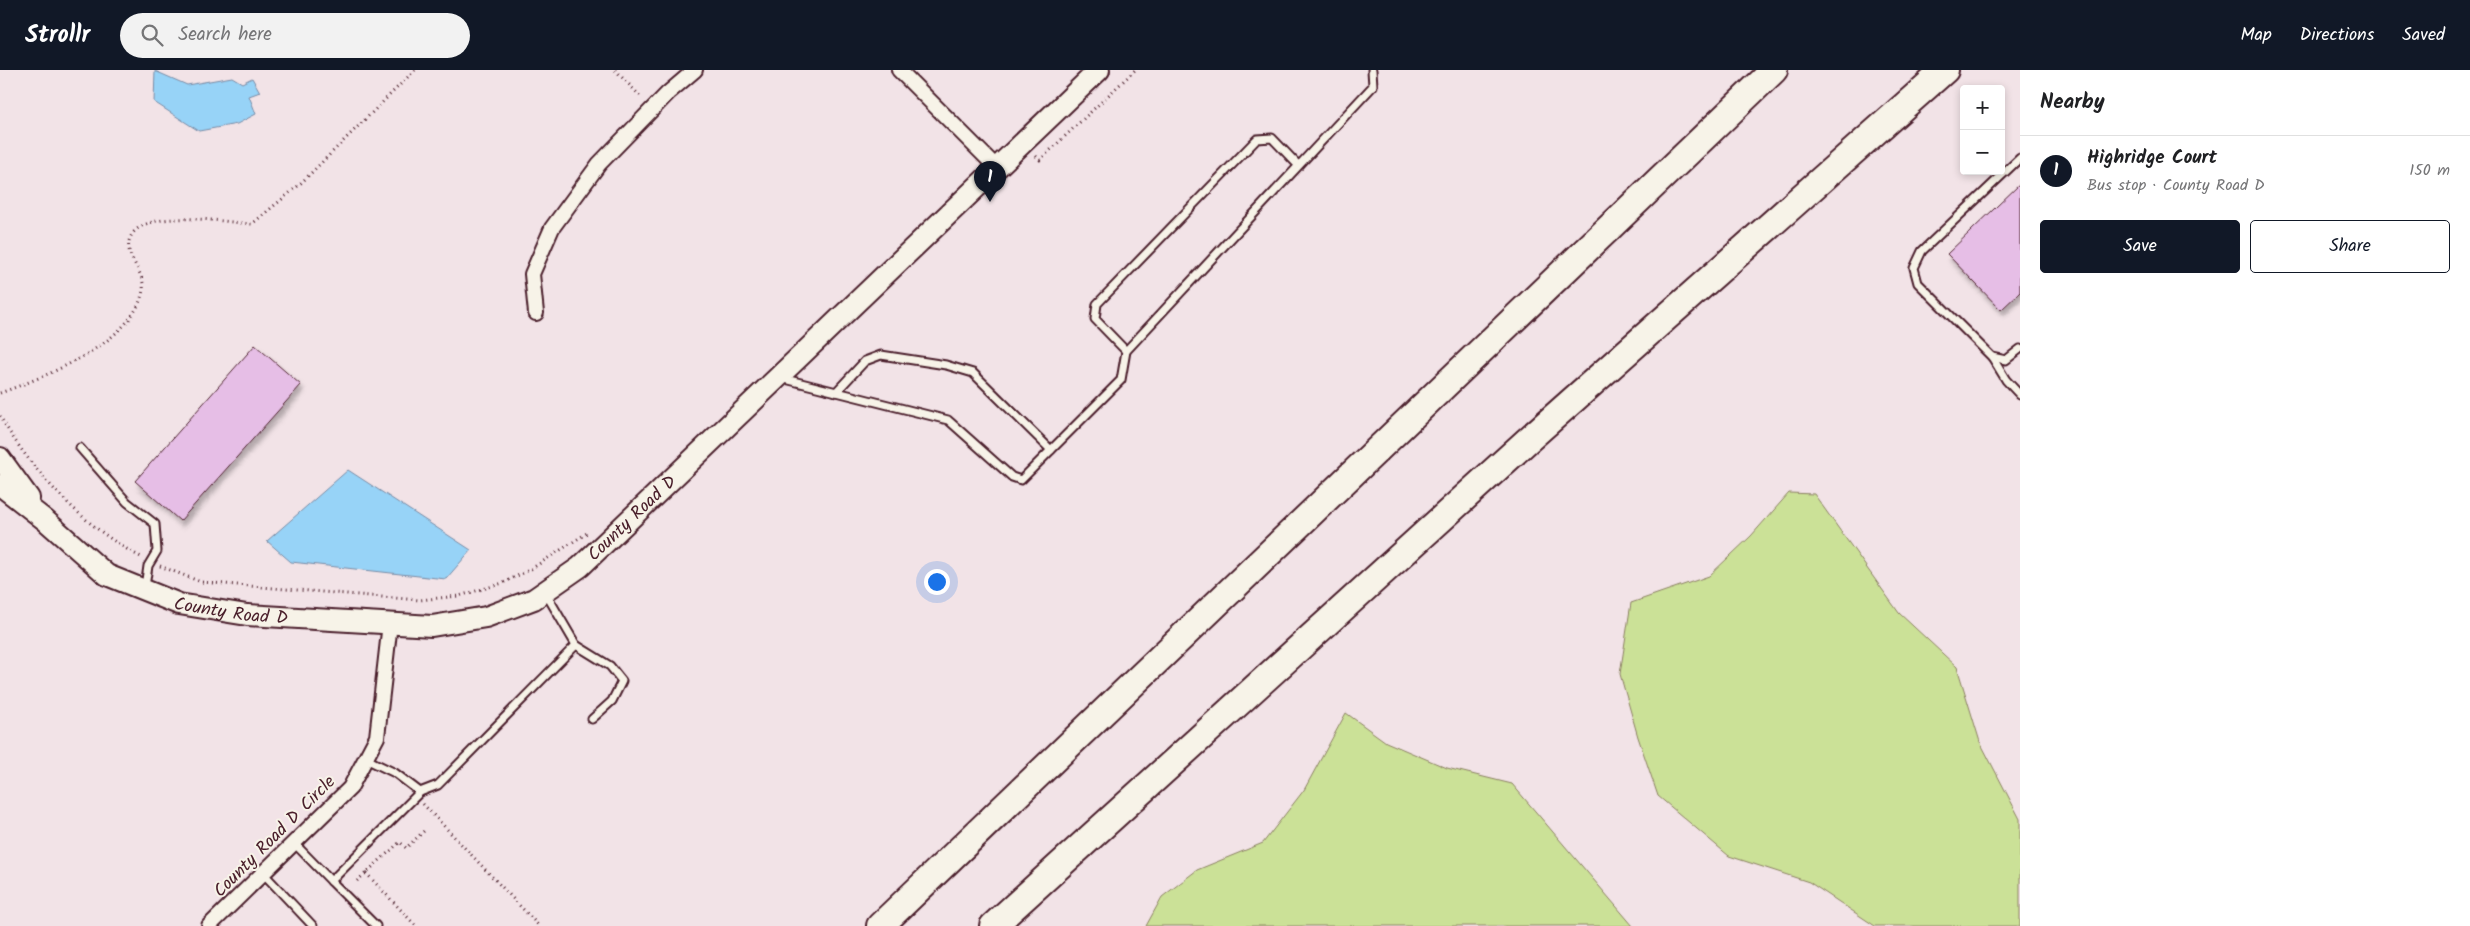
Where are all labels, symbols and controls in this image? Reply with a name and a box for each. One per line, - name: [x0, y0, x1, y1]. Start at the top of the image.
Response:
- search box: [120, 13, 470, 58]
- text: Strollr: [25, 16, 90, 55]
- text: Search here: [178, 20, 272, 50]
- icon: search: [138, 21, 166, 49]
- text: Map: [2240, 21, 2272, 50]
- text: Directions: [2300, 21, 2374, 50]
- text: Saved: [2402, 21, 2445, 50]
- map controls: [1960, 85, 2005, 175]
- button: +: [1960, 85, 2005, 130]
- text: Nearby: [2040, 86, 2105, 119]
- button: −: [1960, 130, 2005, 175]
- text: Highridge Court: [2087, 143, 2217, 173]
- text: 1: [2054, 158, 2058, 183]
- text: 150 m: [2409, 158, 2450, 183]
- pin: 1: [974, 161, 1006, 202]
- text: Bus stop · County Road D: [2087, 173, 2265, 198]
- button: Save: [2040, 220, 2240, 273]
- button: Share: [2250, 220, 2450, 273]
- street label: County Road D: [581, 468, 684, 569]
- your location: [924, 569, 950, 595]
- street label: County Road D: [172, 590, 289, 633]
- street label: County Road D Circle: [207, 769, 343, 905]

